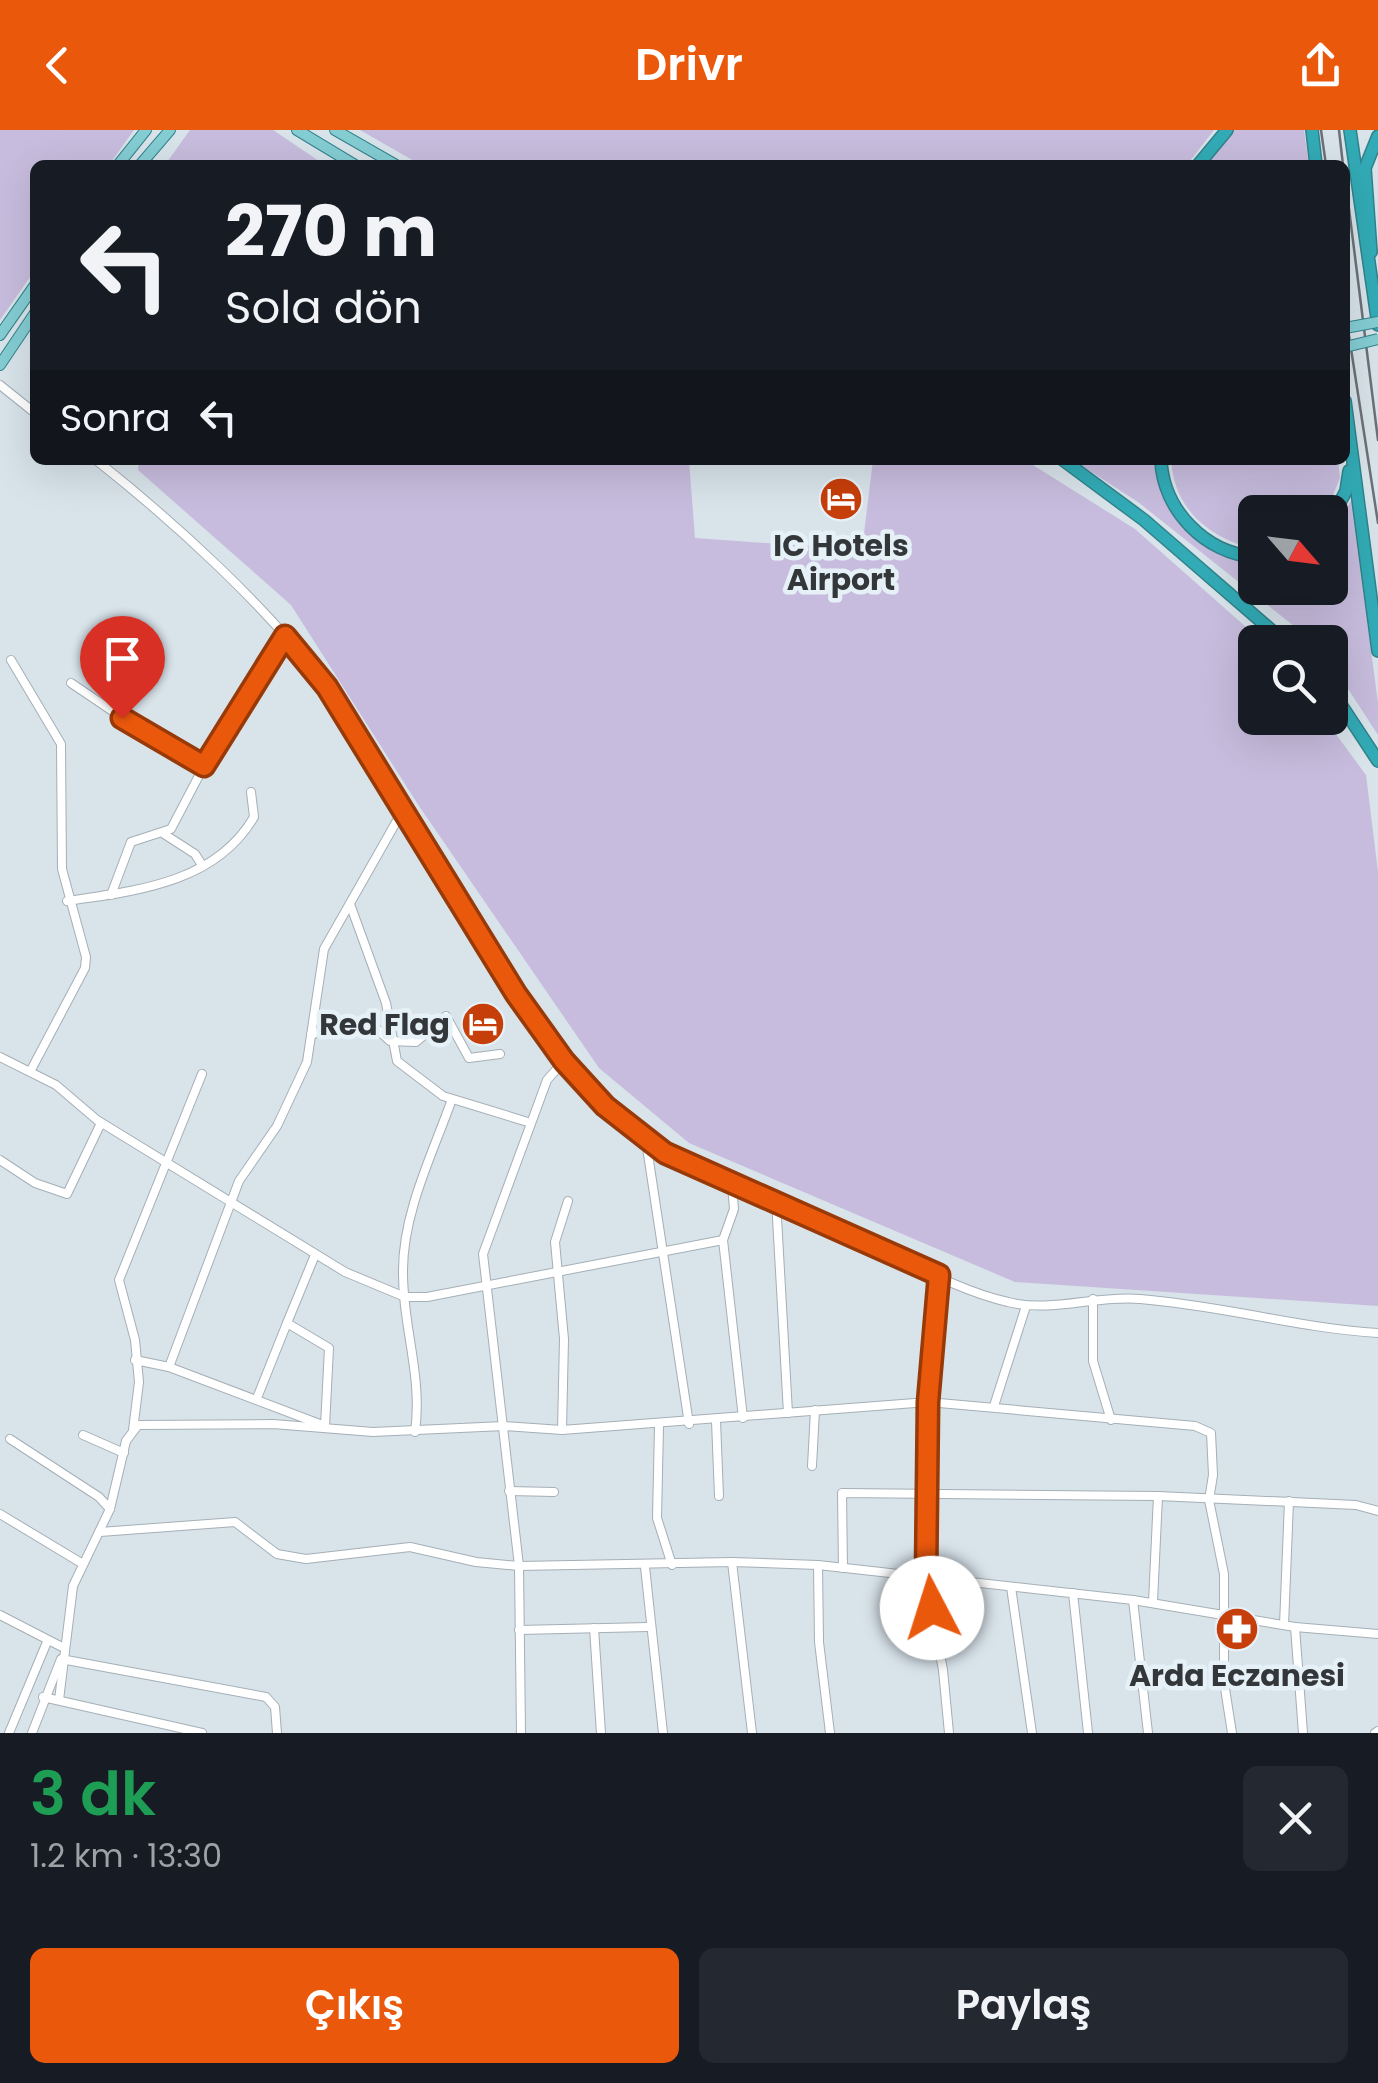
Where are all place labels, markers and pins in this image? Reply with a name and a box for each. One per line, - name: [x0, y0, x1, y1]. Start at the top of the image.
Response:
- hotel icon: IC Hotels Airport: [818, 476, 864, 522]
- place label: IC Hotels Airport: [773, 524, 909, 601]
- pin: [80, 616, 165, 719]
- hotel icon: Red Flag: [460, 1001, 506, 1047]
- place label: Red Flag: [319, 1003, 450, 1046]
- pharmacy icon: Arda Eczanesi: [1214, 1606, 1260, 1652]
- place label: Arda Eczanesi: [1129, 1654, 1345, 1697]

